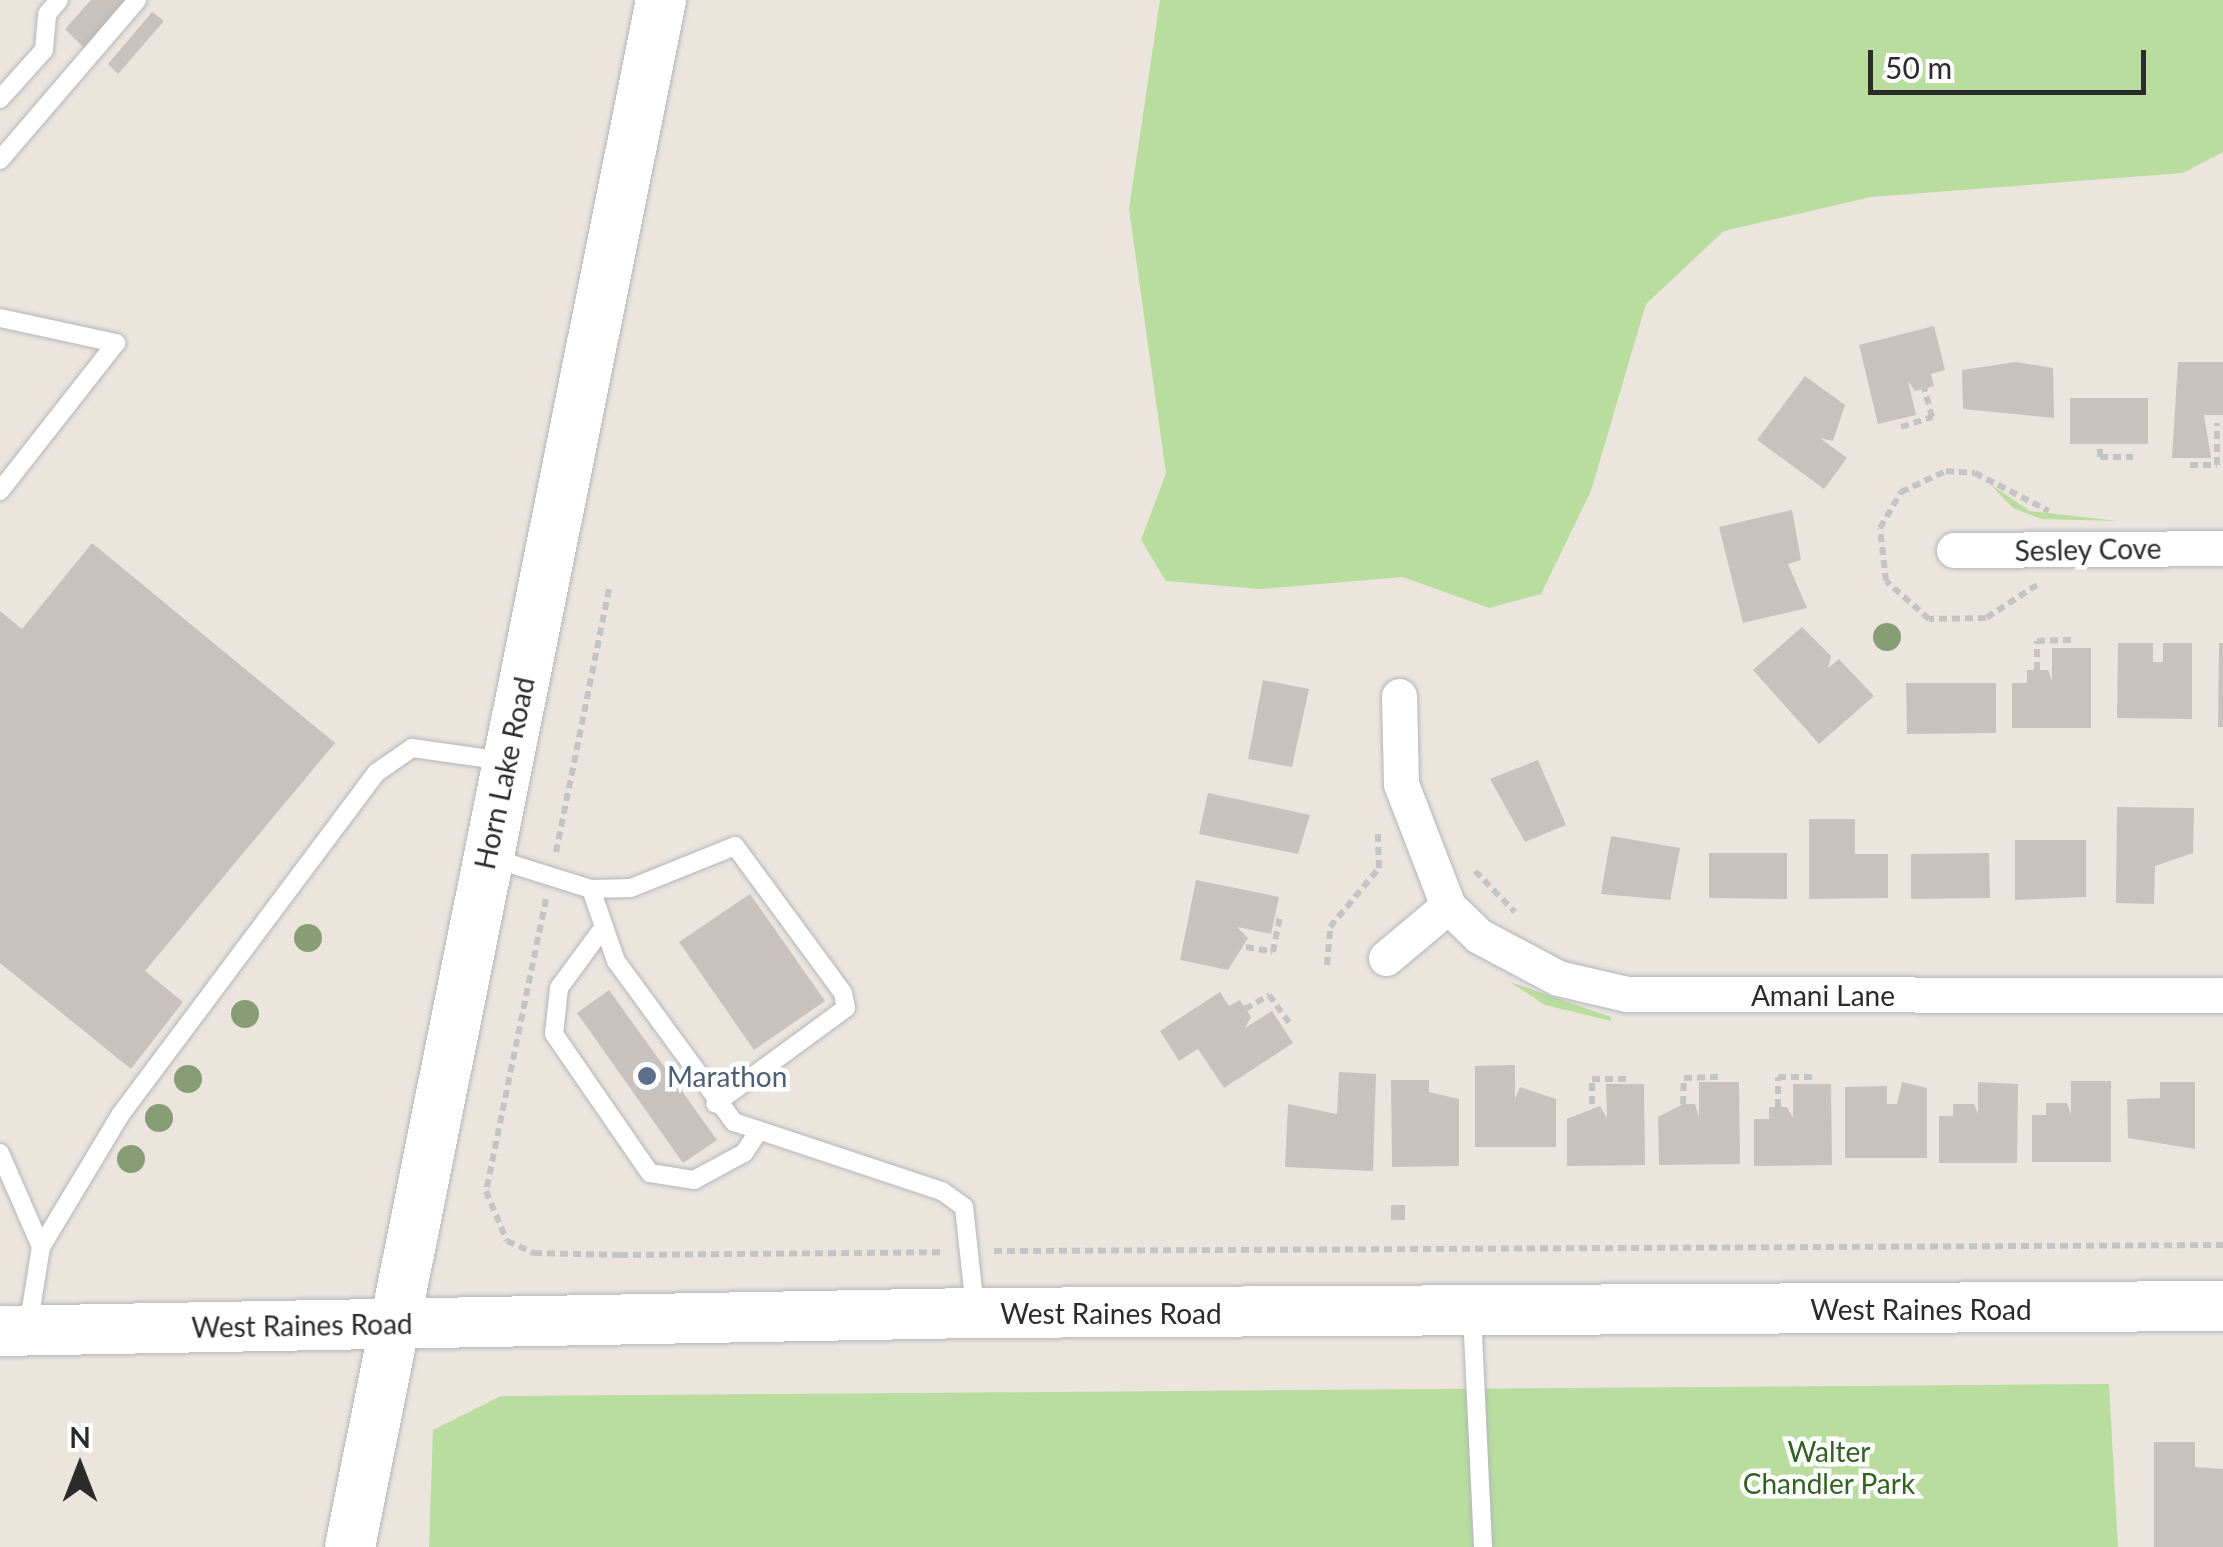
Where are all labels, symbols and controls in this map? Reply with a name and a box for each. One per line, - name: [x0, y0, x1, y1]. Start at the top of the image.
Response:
- scale bar: [1873, 30, 2150, 92]
- text: 50 m: [1885, 49, 1952, 85]
- street label: Sesley Cove: [2014, 531, 2162, 567]
- street label: Horn Lake Road: [467, 674, 541, 872]
- street label: Amani Lane: [1751, 978, 1895, 1012]
- place label: Marathon: [667, 1059, 787, 1093]
- marker: Marathon: [636, 1065, 658, 1087]
- street label: West Raines Road: [1810, 1292, 2032, 1326]
- street label: West Raines Road: [1000, 1296, 1222, 1330]
- street label: West Raines Road: [191, 1306, 413, 1344]
- north arrow: [30, 1417, 130, 1517]
- text: N: [69, 1420, 91, 1454]
- park label: Walter Chandler Park: [1743, 1434, 1915, 1500]

